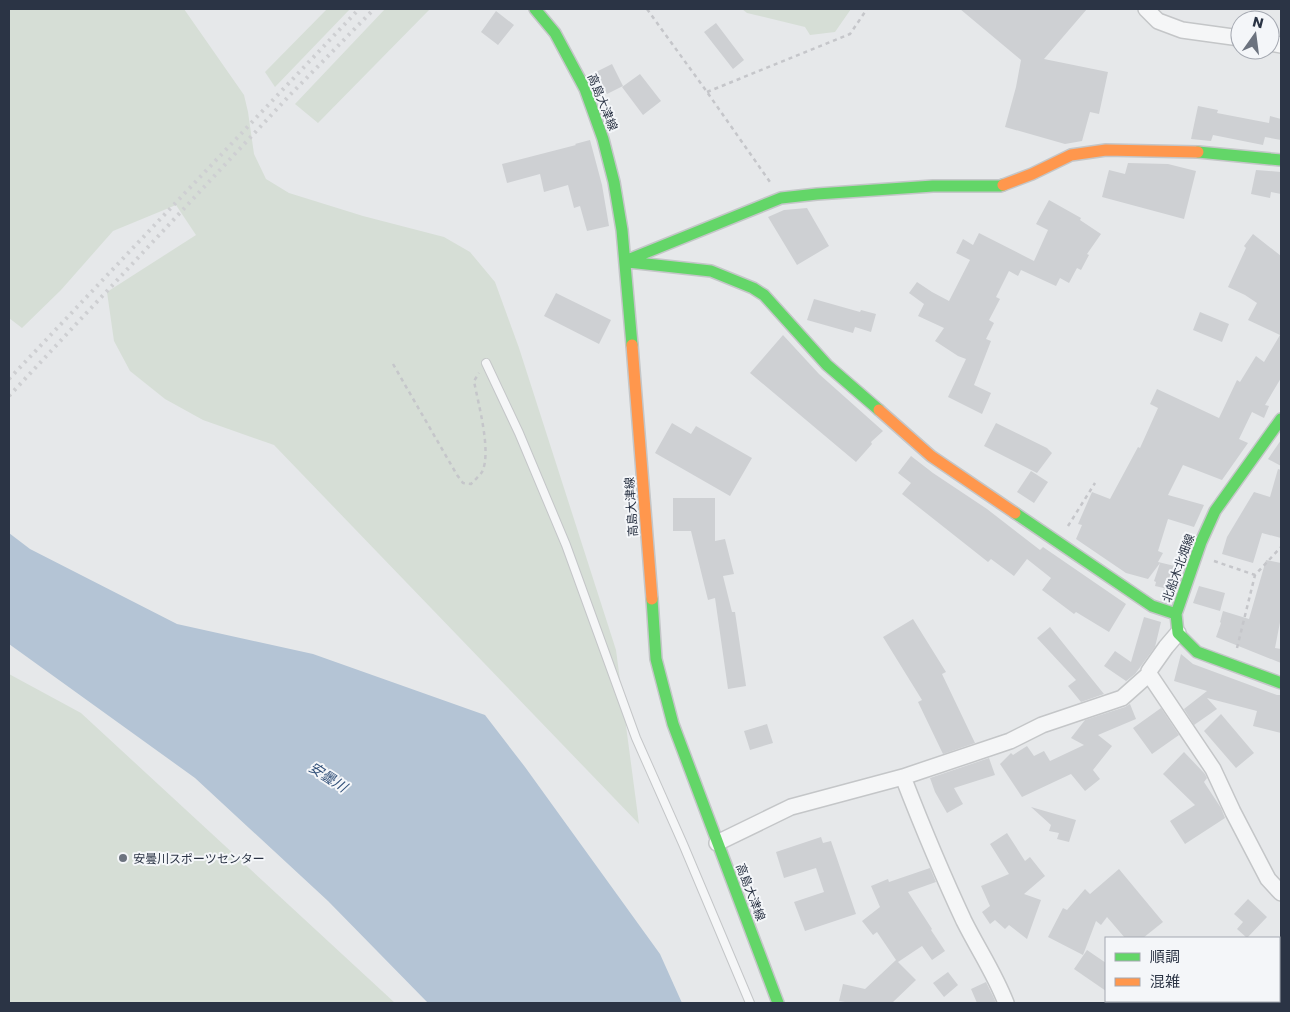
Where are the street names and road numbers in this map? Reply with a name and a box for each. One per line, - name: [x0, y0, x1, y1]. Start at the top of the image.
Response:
- street label: 高島大津線: [584, 71, 622, 133]
- street label: 高島大津線: [620, 476, 642, 538]
- street label: 北船木北畑線: [1158, 531, 1198, 605]
- street label: 高島大津線: [732, 861, 770, 923]

